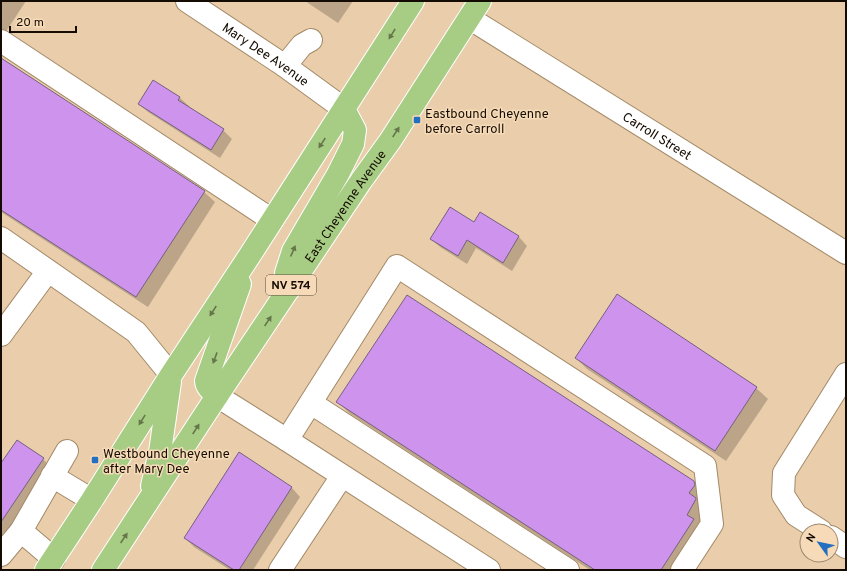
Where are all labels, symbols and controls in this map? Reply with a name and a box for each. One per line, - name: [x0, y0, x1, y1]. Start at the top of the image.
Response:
- scale bar: [10, 8, 76, 34]
- text: 20 m: [16, 15, 44, 31]
- street label: Mary Dee Avenue: [218, 21, 311, 91]
- one-way arrow: [388, 28, 395, 40]
- place label: Eastbound Cheyenne before Carroll: [425, 107, 549, 138]
- street label: Carroll Street: [619, 110, 694, 165]
- marker: Eastbound Cheyenne before Carroll: [412, 115, 422, 125]
- one-way arrow: [392, 127, 400, 137]
- one-way arrow: [318, 138, 325, 149]
- street label: East Cheyenne Avenue: [302, 148, 391, 267]
- one-way arrow: [290, 246, 296, 257]
- road number: NV 574: [266, 275, 316, 295]
- one-way arrow: [209, 305, 216, 317]
- one-way arrow: [264, 315, 272, 326]
- one-way arrow: [211, 352, 217, 364]
- one-way arrow: [138, 415, 146, 425]
- one-way arrow: [192, 424, 200, 434]
- place label: Westbound Cheyenne after Mary Dee: [103, 447, 230, 478]
- marker: Westbound Cheyenne after Mary Dee: [90, 455, 100, 465]
- north arrow: [799, 523, 839, 563]
- text: N: [803, 531, 819, 545]
- one-way arrow: [121, 532, 128, 543]

